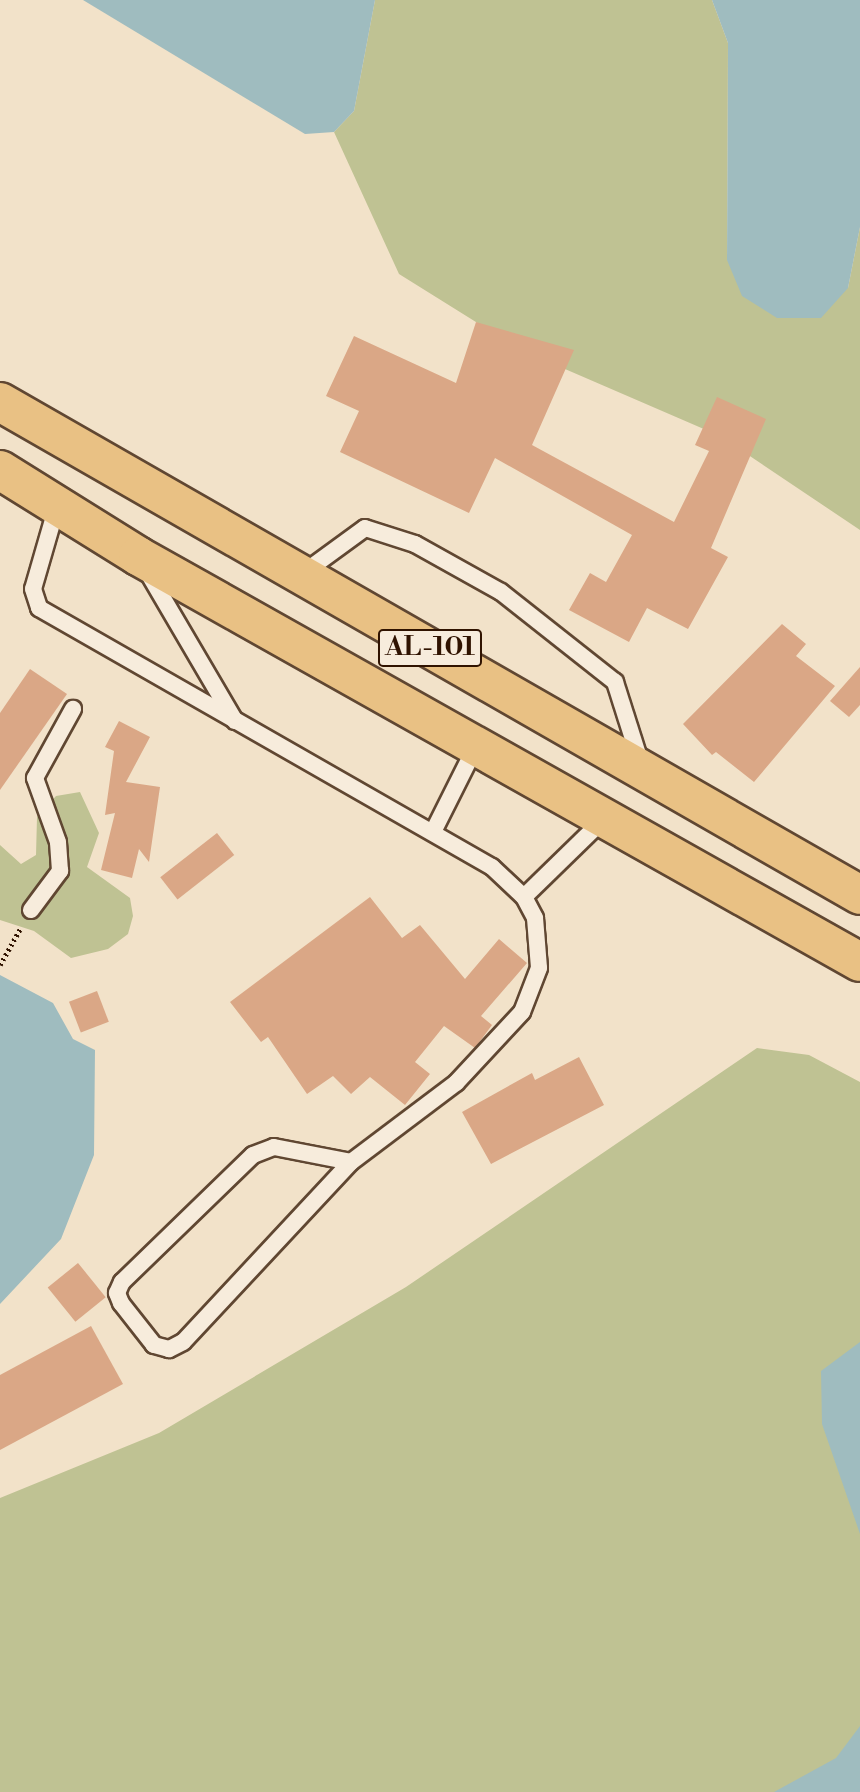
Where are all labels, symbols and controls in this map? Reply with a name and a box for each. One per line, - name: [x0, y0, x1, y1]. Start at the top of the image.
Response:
- road number: AL-101: [378, 626, 482, 670]

